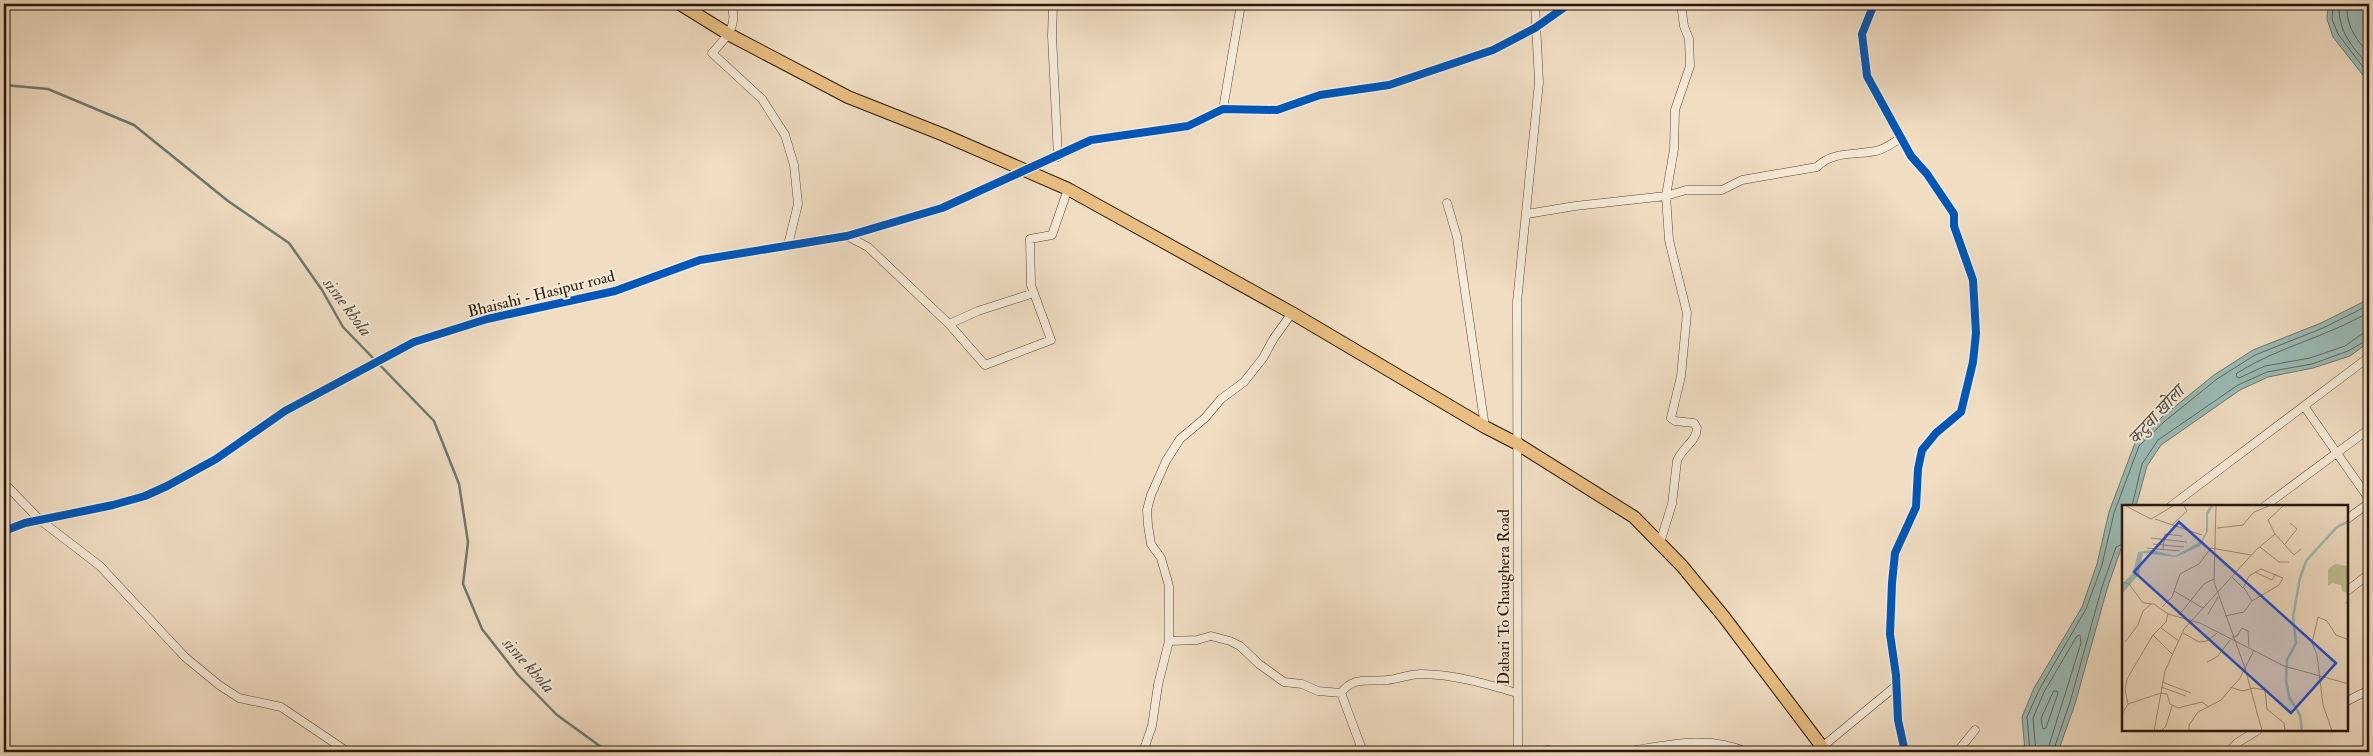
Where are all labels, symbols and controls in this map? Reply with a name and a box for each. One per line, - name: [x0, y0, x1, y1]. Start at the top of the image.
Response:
- street label: Bhaisahi - Hasipur road: [466, 266, 617, 323]
- water label: sisne khola: [317, 273, 377, 341]
- water label: कटुवा खोला: [2123, 378, 2192, 450]
- inset map: [2122, 505, 2348, 731]
- street label: Dabari To Chaughera Road: [1494, 509, 1514, 685]
- water label: sisne khola: [497, 632, 560, 698]

